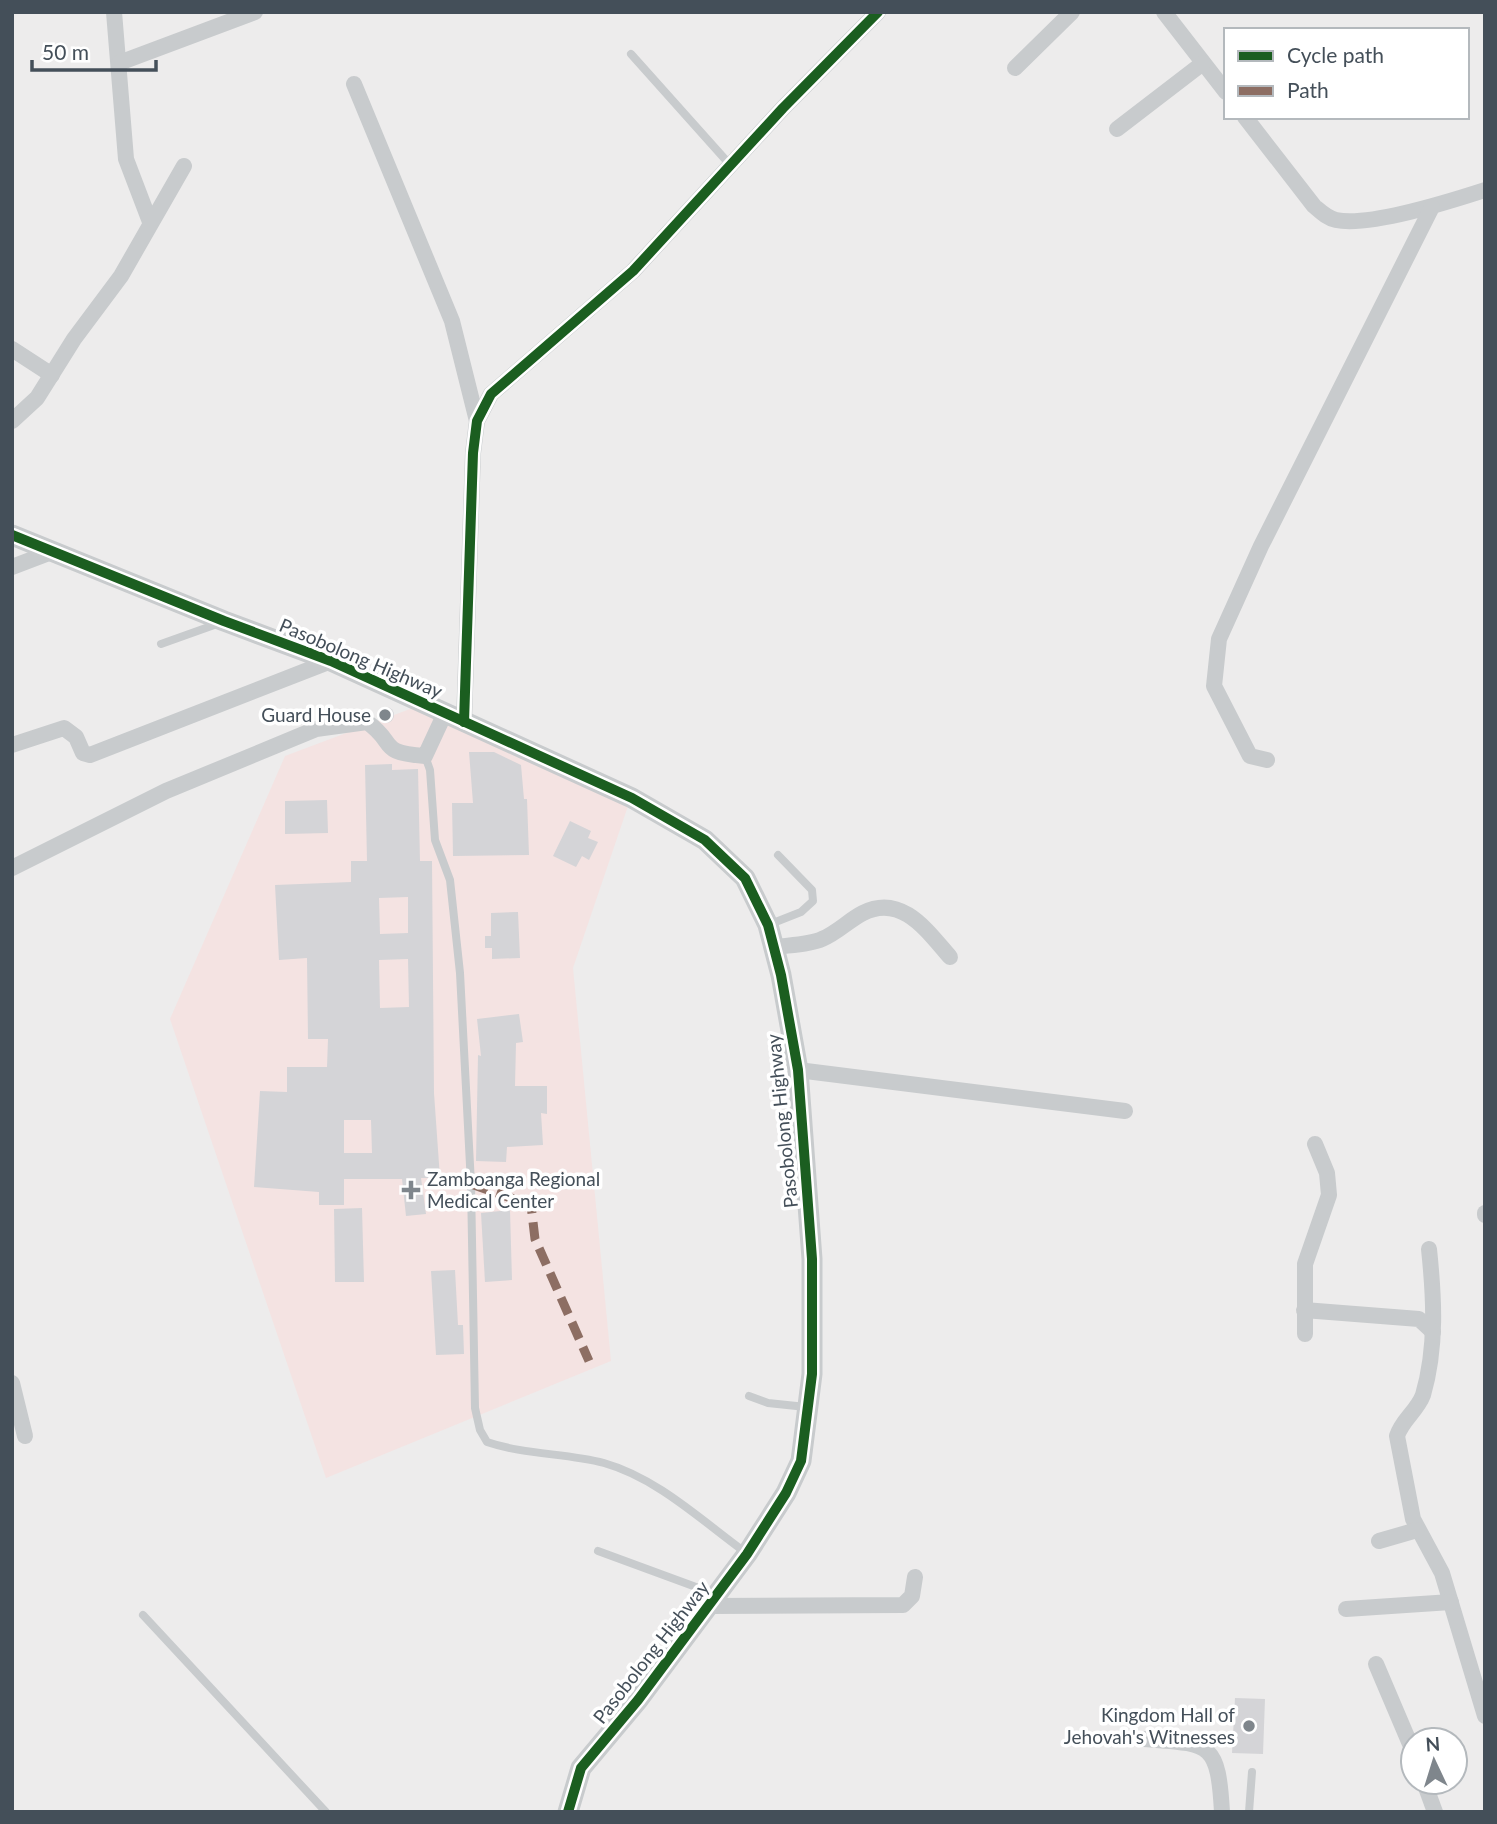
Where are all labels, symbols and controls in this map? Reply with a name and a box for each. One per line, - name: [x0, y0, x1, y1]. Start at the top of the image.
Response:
- scale bar: [32, 28, 156, 72]
- legend: [1224, 28, 1469, 119]
- text: 50 m: [42, 39, 89, 64]
- text: Cycle path: [1287, 42, 1384, 67]
- text: Path: [1287, 77, 1329, 102]
- street label: Pasobolong Highway: [276, 613, 446, 702]
- place label: Guard House: [261, 703, 371, 726]
- marker: Guard House: [377, 707, 393, 723]
- street label: Pasobolong Highway: [761, 1033, 802, 1209]
- place label: Zamboanga Regional Medical Center: [427, 1167, 600, 1212]
- marker: Zamboanga Regional Medical Center: [401, 1180, 421, 1200]
- street label: Pasobolong Highway: [588, 1576, 714, 1728]
- place label: Kingdom Hall of Jehovah's Witnesses: [1064, 1703, 1235, 1748]
- marker: Kingdom Hall of Jehovah's Witnesses: [1241, 1718, 1257, 1734]
- north arrow: [1399, 1726, 1469, 1796]
- text: N: [1425, 1732, 1441, 1756]

